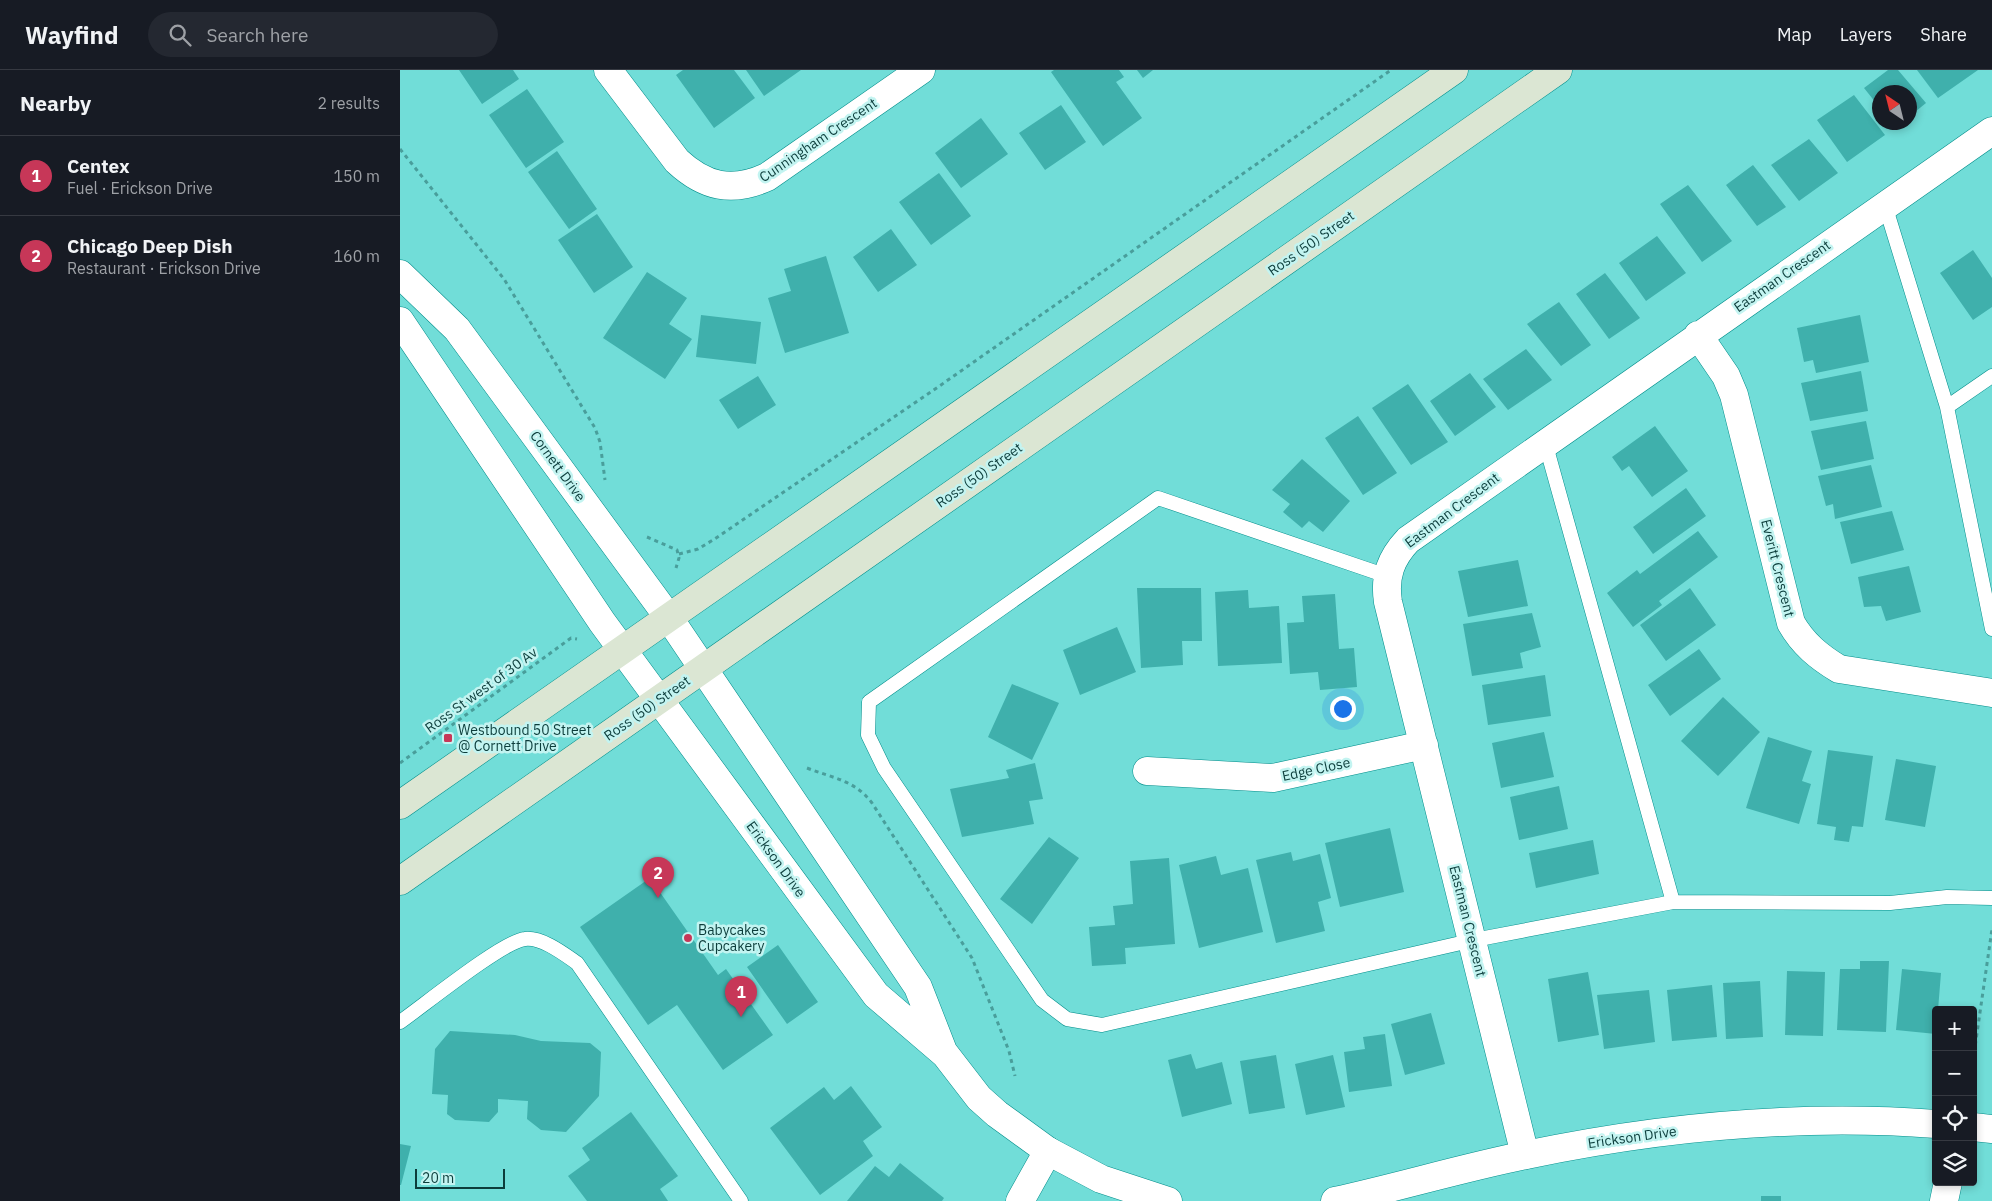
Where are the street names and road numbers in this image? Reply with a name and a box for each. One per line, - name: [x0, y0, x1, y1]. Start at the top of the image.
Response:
- street label: Cunningham Crescent: [756, 94, 880, 186]
- street label: Ross (50) Street: [1264, 207, 1358, 279]
- street label: Eastman Crescent: [1730, 236, 1834, 316]
- street label: Cornett Drive: [526, 427, 590, 505]
- street label: Ross (50) Street: [932, 439, 1026, 511]
- street label: Eastman Crescent: [1401, 468, 1503, 551]
- street label: Everitt Crescent: [1757, 517, 1799, 619]
- street label: Ross St west of 30 Av: [421, 643, 541, 737]
- street label: Ross (50) Street: [600, 672, 694, 744]
- street label: Edge Close: [1280, 753, 1352, 785]
- street label: Erickson Drive: [742, 818, 810, 901]
- street label: Eastman Crescent: [1445, 864, 1491, 979]
- street label: Erickson Drive: [1586, 1122, 1678, 1152]

